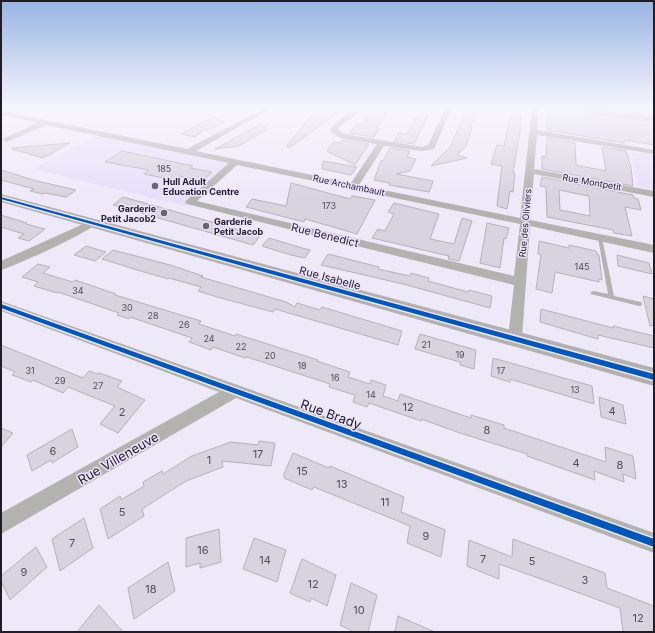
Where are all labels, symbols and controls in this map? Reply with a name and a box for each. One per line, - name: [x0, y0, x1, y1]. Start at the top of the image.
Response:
- house number: 185: [157, 163, 171, 174]
- street label: Rue Montpetit: [562, 171, 622, 193]
- street label: Rue Archambault: [312, 172, 386, 198]
- place label: Hull Adult Education Centre: [163, 176, 240, 197]
- marker: Hull Adult Education Centre: [150, 181, 160, 191]
- street label: Rue des Oliviers: [517, 188, 533, 258]
- house number: 173: [322, 200, 337, 211]
- place label: Garderie Petit Jacob2: [101, 203, 157, 224]
- marker: Garderie Petit Jacob2: [159, 208, 169, 218]
- place label: Garderie Petit Jacob: [214, 216, 264, 237]
- street label: Rue Benedict: [290, 220, 361, 250]
- marker: Garderie Petit Jacob: [201, 221, 211, 231]
- house number: 145: [575, 261, 589, 272]
- street label: Rue Isabelle: [298, 263, 362, 293]
- house number: 34: [72, 285, 84, 296]
- house number: 30: [121, 302, 133, 313]
- house number: 28: [147, 310, 159, 321]
- house number: 26: [178, 319, 190, 330]
- house number: 24: [203, 333, 215, 344]
- house number: 21: [421, 339, 431, 350]
- house number: 22: [236, 341, 246, 352]
- house number: 19: [455, 349, 465, 360]
- house number: 20: [264, 350, 276, 361]
- house number: 18: [297, 360, 307, 371]
- house number: 31: [25, 365, 35, 376]
- house number: 17: [497, 365, 505, 376]
- house number: 16: [330, 372, 340, 383]
- house number: 29: [54, 375, 66, 386]
- house number: 27: [93, 380, 103, 391]
- house number: 13: [570, 384, 580, 395]
- house number: 14: [366, 389, 376, 400]
- street label: Rue Brady: [299, 396, 363, 432]
- house number: 12: [402, 400, 414, 414]
- house number: 4: [608, 404, 616, 418]
- house number: 2: [119, 405, 125, 419]
- house number: 8: [484, 423, 491, 437]
- street label: Rue Villeneuve: [75, 428, 161, 488]
- house number: 6: [50, 444, 57, 458]
- house number: 17: [253, 447, 263, 461]
- house number: 1: [207, 453, 211, 467]
- house number: 4: [572, 456, 580, 470]
- house number: 8: [617, 458, 624, 472]
- house number: 15: [296, 464, 308, 478]
- house number: 13: [336, 477, 348, 491]
- house number: 11: [381, 495, 389, 509]
- house number: 5: [119, 505, 126, 519]
- house number: 9: [423, 529, 430, 543]
- house number: 7: [69, 536, 75, 550]
- house number: 16: [197, 543, 209, 557]
- house number: 7: [480, 552, 486, 566]
- house number: 14: [259, 553, 271, 567]
- house number: 5: [529, 554, 536, 568]
- house number: 9: [21, 565, 28, 579]
- house number: 3: [582, 573, 589, 587]
- house number: 12: [307, 577, 319, 591]
- house number: 18: [145, 582, 157, 596]
- house number: 10: [353, 603, 365, 617]
- house number: 12: [632, 611, 644, 625]

